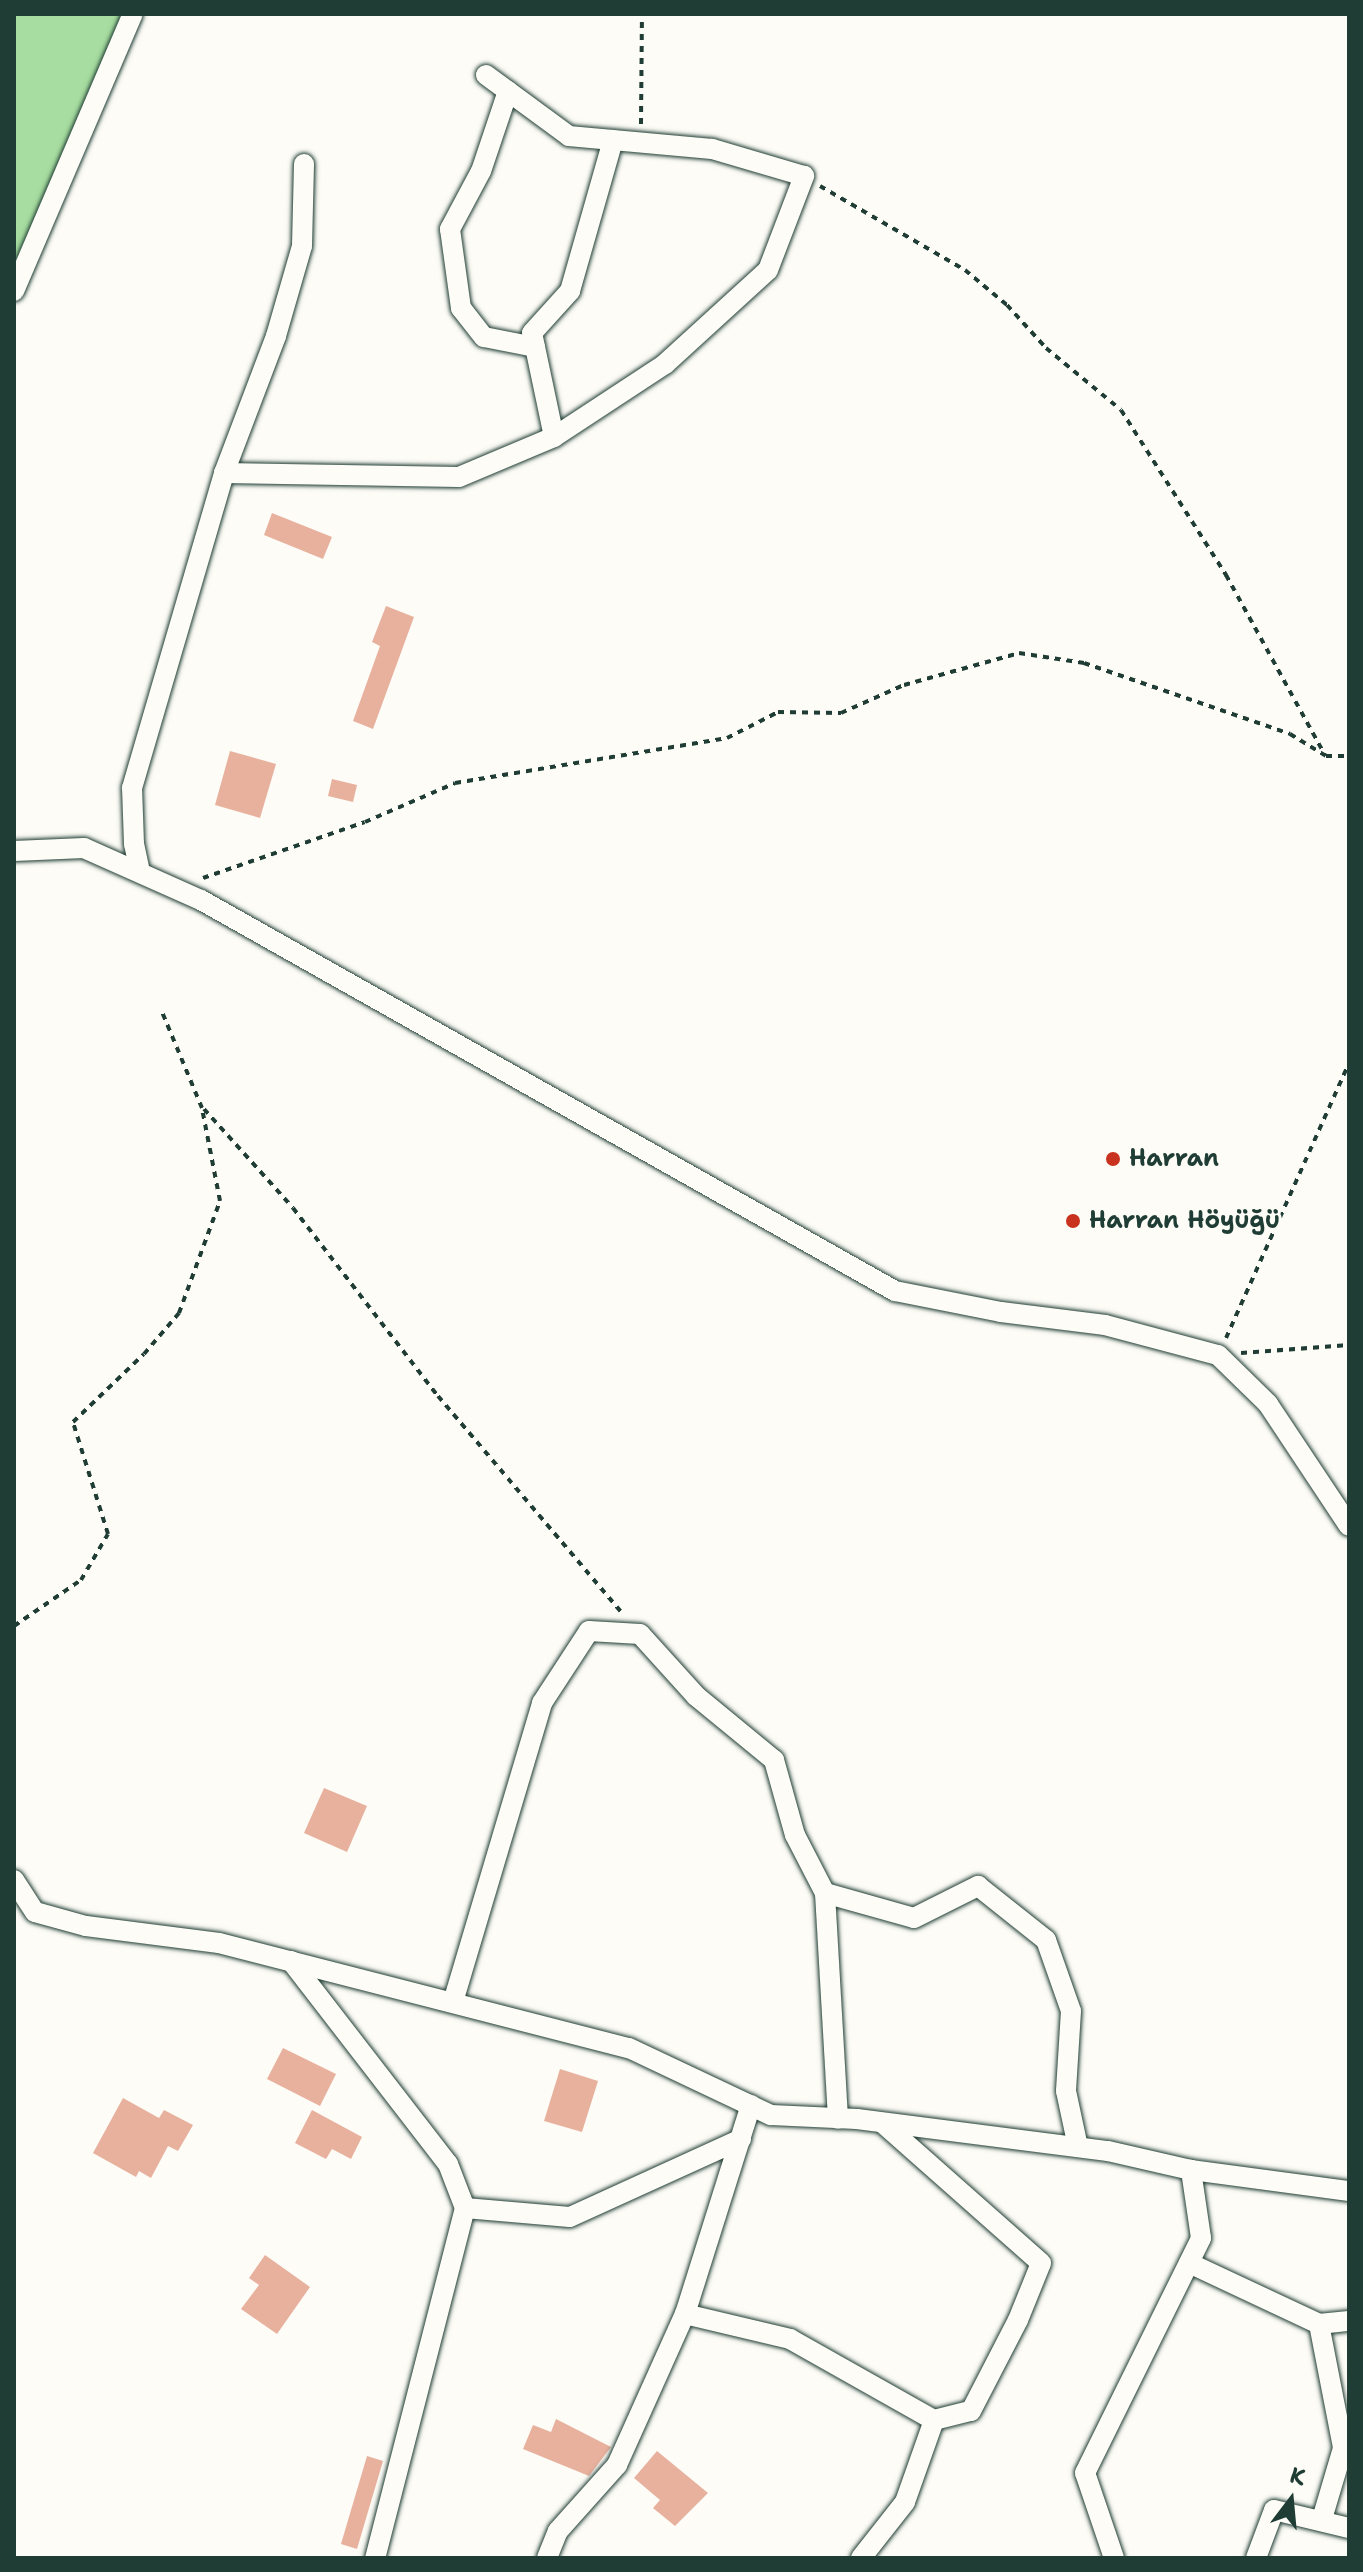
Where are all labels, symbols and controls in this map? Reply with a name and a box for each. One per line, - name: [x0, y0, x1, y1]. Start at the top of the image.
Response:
- place label: Harran: [1129, 1145, 1219, 1173]
- marker: Harran: [1104, 1150, 1122, 1168]
- place label: Harran Höyüğü: [1089, 1207, 1280, 1235]
- marker: Harran Höyüğü: [1064, 1212, 1082, 1230]
- north arrow: [1251, 2460, 1331, 2540]
- text: K: [1287, 2460, 1309, 2492]

